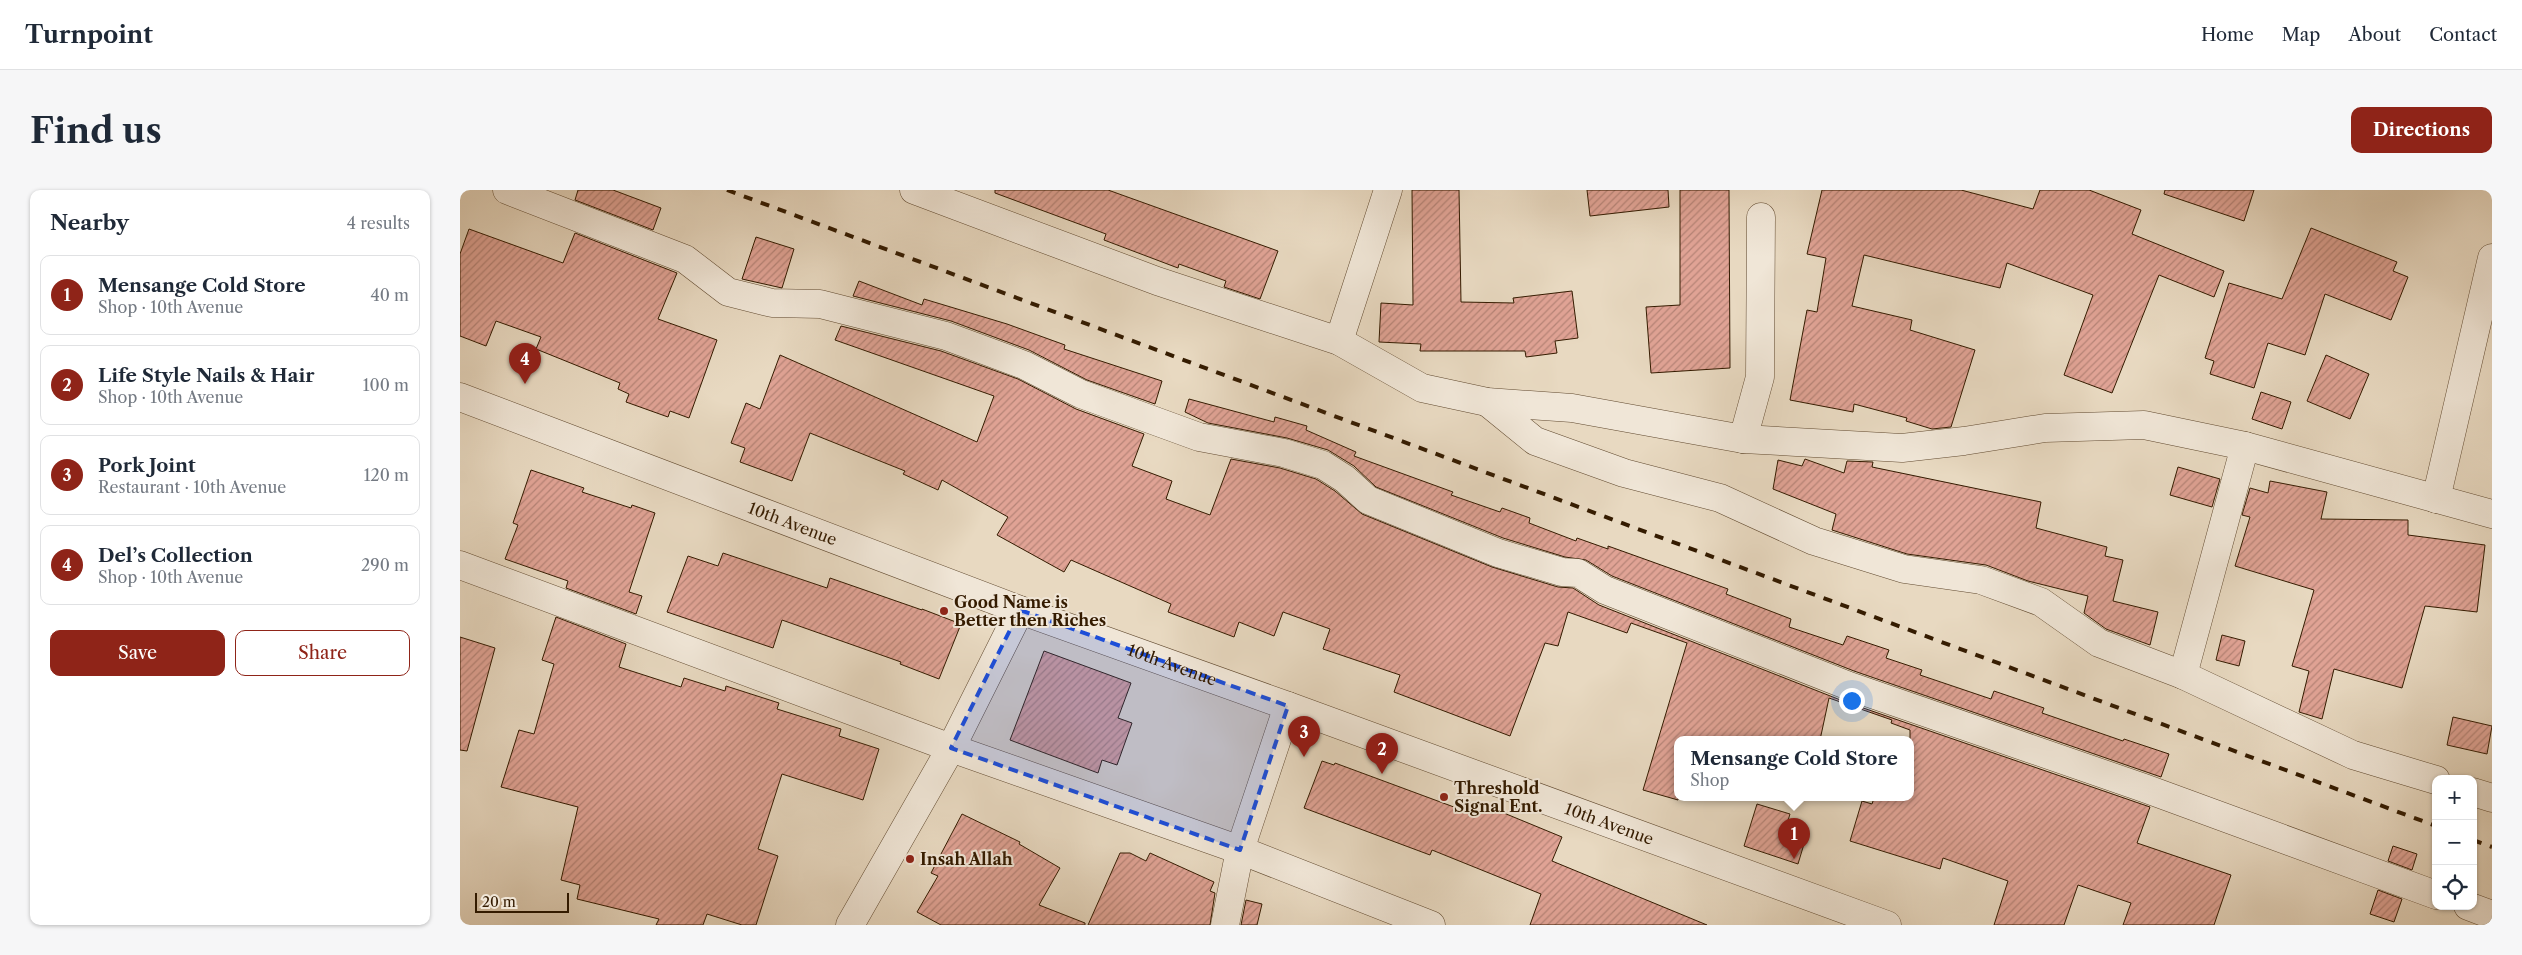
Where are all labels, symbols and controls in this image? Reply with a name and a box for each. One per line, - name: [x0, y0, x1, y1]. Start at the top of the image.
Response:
- text: Turnpoint: [25, 20, 153, 49]
- text: Home: [2201, 24, 2254, 46]
- text: Map: [2282, 24, 2320, 46]
- text: About: [2348, 24, 2401, 46]
- text: Contact: [2429, 24, 2497, 46]
- button: Directions: [2351, 107, 2492, 153]
- text: Find us: [30, 109, 162, 152]
- text: Nearby: [50, 210, 129, 235]
- text: 4 results: [347, 213, 410, 233]
- text: Mensange Cold Store: [98, 274, 306, 297]
- text: 1: [63, 285, 71, 305]
- text: 40 m: [370, 285, 409, 305]
- text: Shop · 10th Avenue: [98, 297, 243, 317]
- pin: 4: [509, 343, 541, 384]
- text: Life Style Nails & Hair: [98, 364, 315, 387]
- text: 2: [62, 375, 72, 395]
- text: 100 m: [363, 375, 409, 395]
- text: Shop · 10th Avenue: [98, 387, 243, 407]
- text: Pork Joint: [98, 454, 196, 477]
- text: 3: [62, 465, 72, 485]
- text: 120 m: [364, 465, 409, 485]
- text: Restaurant · 10th Avenue: [98, 477, 286, 497]
- street label: 10th Avenue: [746, 498, 840, 549]
- text: Del’s Collection: [98, 544, 253, 567]
- text: 4: [62, 555, 72, 575]
- text: 290 m: [361, 555, 409, 575]
- text: Shop · 10th Avenue: [98, 567, 243, 587]
- place label: Good Name is Better then Riches: [954, 592, 1106, 630]
- marker: Good Name is Better then Riches: [938, 605, 950, 617]
- button: Save: [50, 630, 225, 676]
- button: Share: [235, 630, 410, 676]
- street label: 10th Avenue: [1125, 639, 1220, 690]
- your location: [1839, 688, 1865, 714]
- pin: 3: [1288, 716, 1320, 757]
- pin: 2: [1366, 733, 1398, 774]
- popup: [1674, 736, 1914, 801]
- text: Mensange Cold Store: [1690, 747, 1898, 770]
- text: Shop: [1690, 770, 1729, 790]
- map controls: [2432, 775, 2477, 910]
- button: +: [2432, 775, 2477, 820]
- place label: Threshold Signal Ent.: [1454, 778, 1542, 816]
- marker: Threshold Signal Ent.: [1438, 791, 1450, 803]
- street label: 10th Avenue: [1562, 798, 1657, 849]
- pin: 1: [1778, 818, 1810, 859]
- button: −: [2432, 820, 2477, 865]
- place label: Insah Allah: [920, 849, 1013, 869]
- marker: Insah Allah: [904, 853, 916, 865]
- button: locate: [2432, 865, 2477, 910]
- scale bar: [475, 890, 569, 913]
- text: 20 m: [482, 893, 516, 911]

